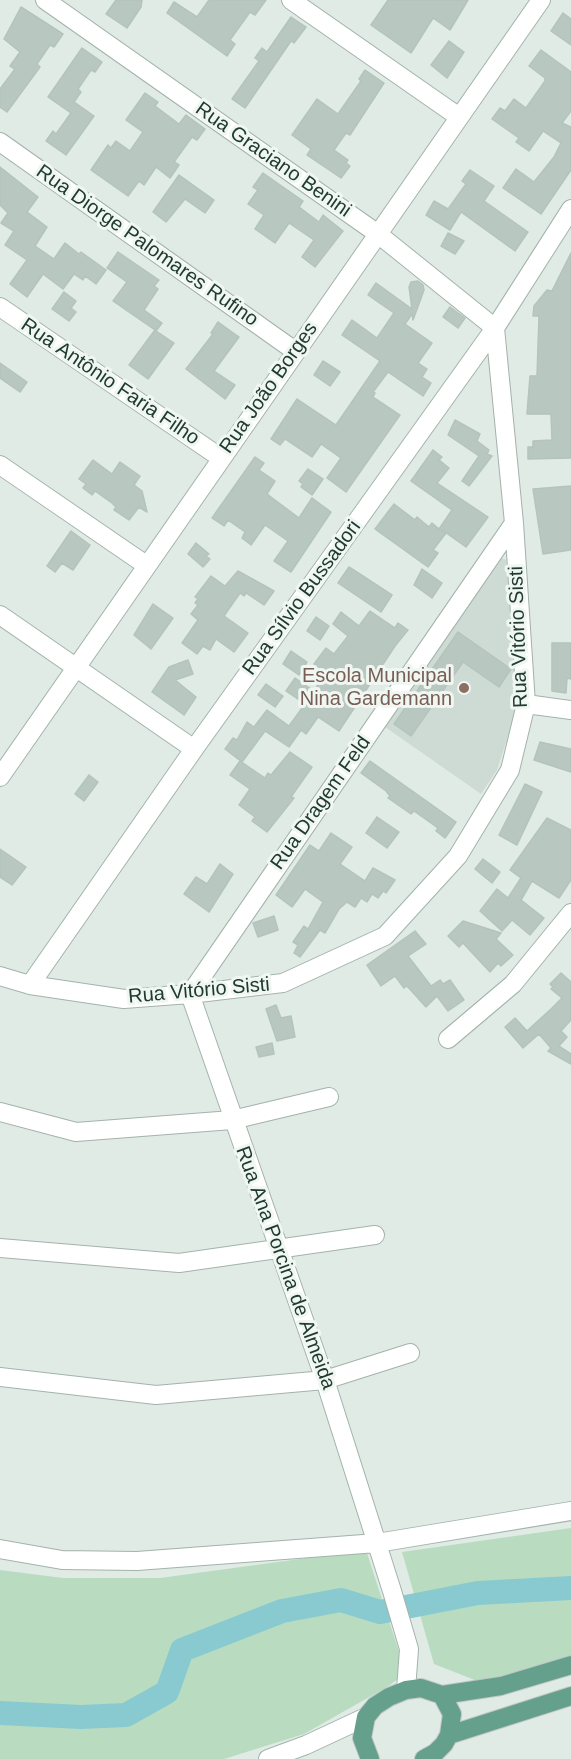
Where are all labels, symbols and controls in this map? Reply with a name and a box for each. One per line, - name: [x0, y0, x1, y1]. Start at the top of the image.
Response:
- street label: Rua Graciano Benini: [191, 97, 355, 223]
- street label: Rua Diorge Palomares Rufino: [31, 160, 263, 332]
- street label: Rua Antônio Faria Filho: [16, 313, 204, 451]
- street label: Rua João Borges: [215, 318, 323, 458]
- street label: Rua Sílvio Bussadori: [238, 516, 366, 680]
- street label: Rua Vitório Sisti: [505, 566, 533, 708]
- place label: Escola Municipal Nina Gardemann: [300, 664, 452, 711]
- marker: Escola Municipal Nina Gardemann: [457, 681, 471, 695]
- street label: Rua Dragem Feld: [266, 731, 376, 875]
- street label: Rua Vitório Sisti: [127, 973, 271, 1009]
- street label: Rua Ana Porcina de Almeida: [230, 1143, 340, 1393]

